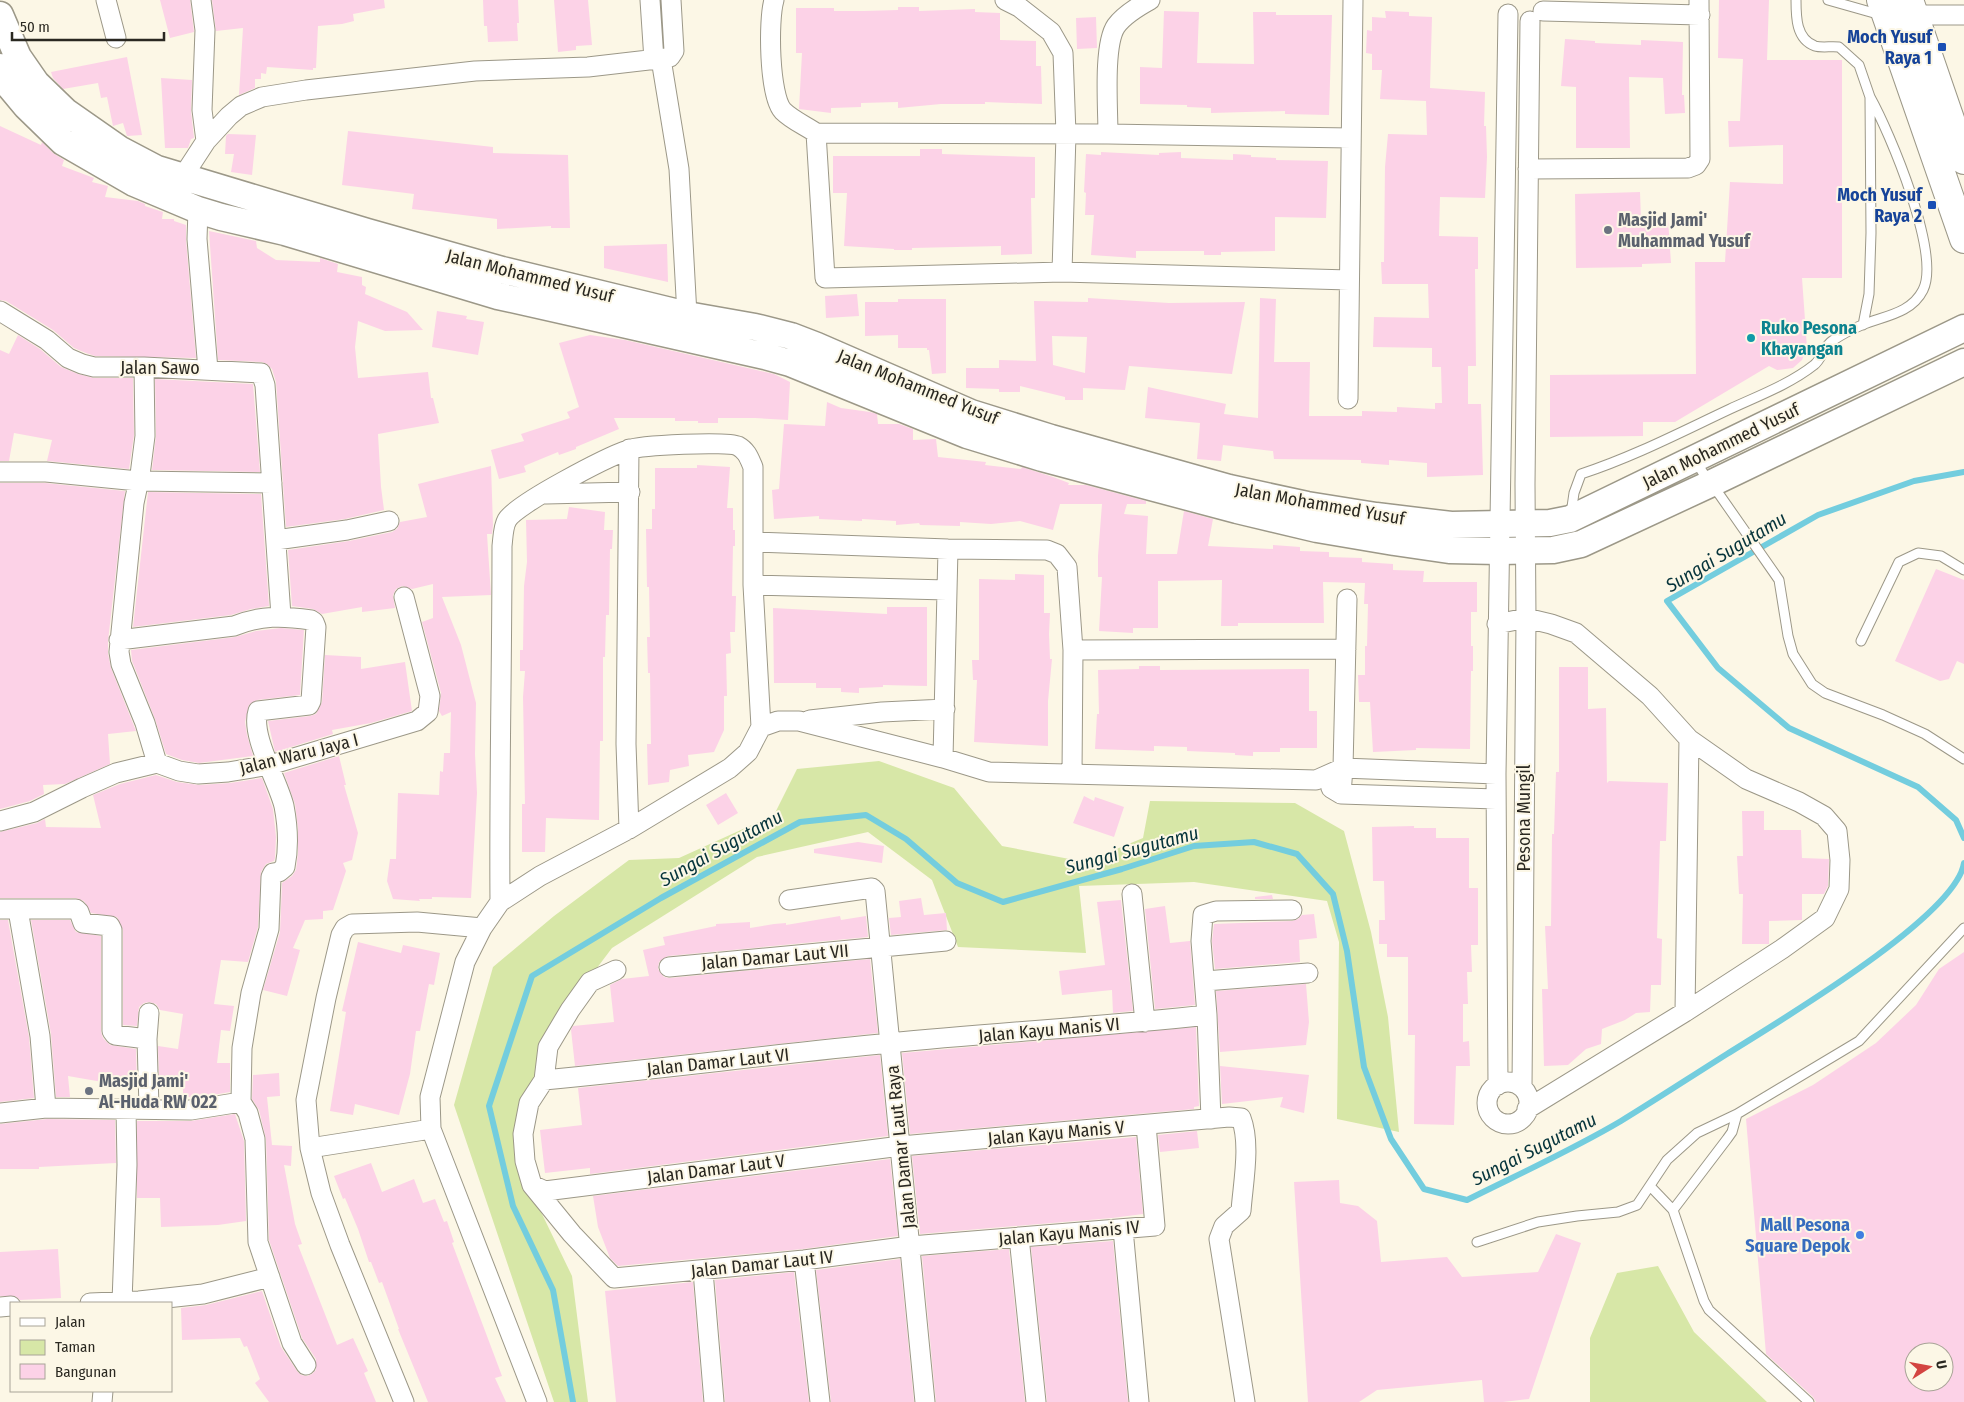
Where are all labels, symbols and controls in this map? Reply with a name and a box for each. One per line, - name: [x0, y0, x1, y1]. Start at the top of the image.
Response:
- scale bar: [12, 10, 165, 42]
- text: 50 m: [20, 18, 50, 36]
- place label: Moch Yusuf Raya 1: [1847, 26, 1934, 69]
- marker: Moch Yusuf Raya 1: [1936, 41, 1948, 53]
- place label: Moch Yusuf Raya 2: [1837, 184, 1924, 227]
- marker: Moch Yusuf Raya 2: [1926, 199, 1938, 211]
- place label: Masjid Jami' Muhammad Yusuf: [1618, 209, 1752, 252]
- marker: Masjid Jami' Muhammad Yusuf: [1602, 224, 1614, 236]
- street label: Jalan Mohammed Yusuf: [444, 245, 617, 308]
- place label: Ruko Pesona Khayangan: [1761, 317, 1857, 360]
- marker: Ruko Pesona Khayangan: [1745, 332, 1757, 344]
- street label: Jalan Mohammed Yusuf: [834, 345, 1003, 430]
- street label: Jalan Sawo: [120, 357, 200, 379]
- street label: Jalan Mohammed Yusuf: [1639, 398, 1804, 494]
- street label: Jalan Mohammed Yusuf: [1233, 478, 1408, 530]
- water label: Sungai Sugutamu: [1661, 507, 1791, 598]
- street label: Jalan Waru Jaya I: [237, 729, 361, 779]
- street label: Pesona Mungil: [1513, 764, 1535, 871]
- water label: Sungai Sugutamu: [655, 805, 786, 892]
- water label: Sungai Sugutamu: [1062, 821, 1201, 879]
- street label: Jalan Damar Laut VII: [700, 940, 850, 974]
- street label: Jalan Kayu Manis VI: [977, 1013, 1121, 1047]
- street label: Jalan Damar Laut VI: [646, 1044, 790, 1080]
- street label: Jalan Damar Laut Raya: [881, 1064, 921, 1230]
- place label: Masjid Jami' Al-Huda RW 022: [98, 1070, 217, 1113]
- marker: Masjid Jami' Al-Huda RW 022: [83, 1085, 95, 1097]
- water label: Sungai Sugutamu: [1467, 1108, 1600, 1191]
- street label: Jalan Kayu Manis V: [987, 1116, 1126, 1150]
- street label: Jalan Damar Laut V: [646, 1150, 787, 1188]
- place label: Mall Pesona Square Depok: [1745, 1214, 1851, 1257]
- street label: Jalan Kayu Manis IV: [997, 1216, 1141, 1250]
- marker: Mall Pesona Square Depok: [1854, 1229, 1866, 1241]
- street label: Jalan Damar Laut IV: [690, 1245, 835, 1282]
- legend: [10, 1302, 172, 1392]
- text: Jalan: [55, 1313, 85, 1331]
- text: Taman: [55, 1338, 95, 1356]
- north arrow: [1904, 1342, 1954, 1392]
- text: U: [1932, 1359, 1950, 1370]
- text: Bangunan: [55, 1363, 116, 1381]

